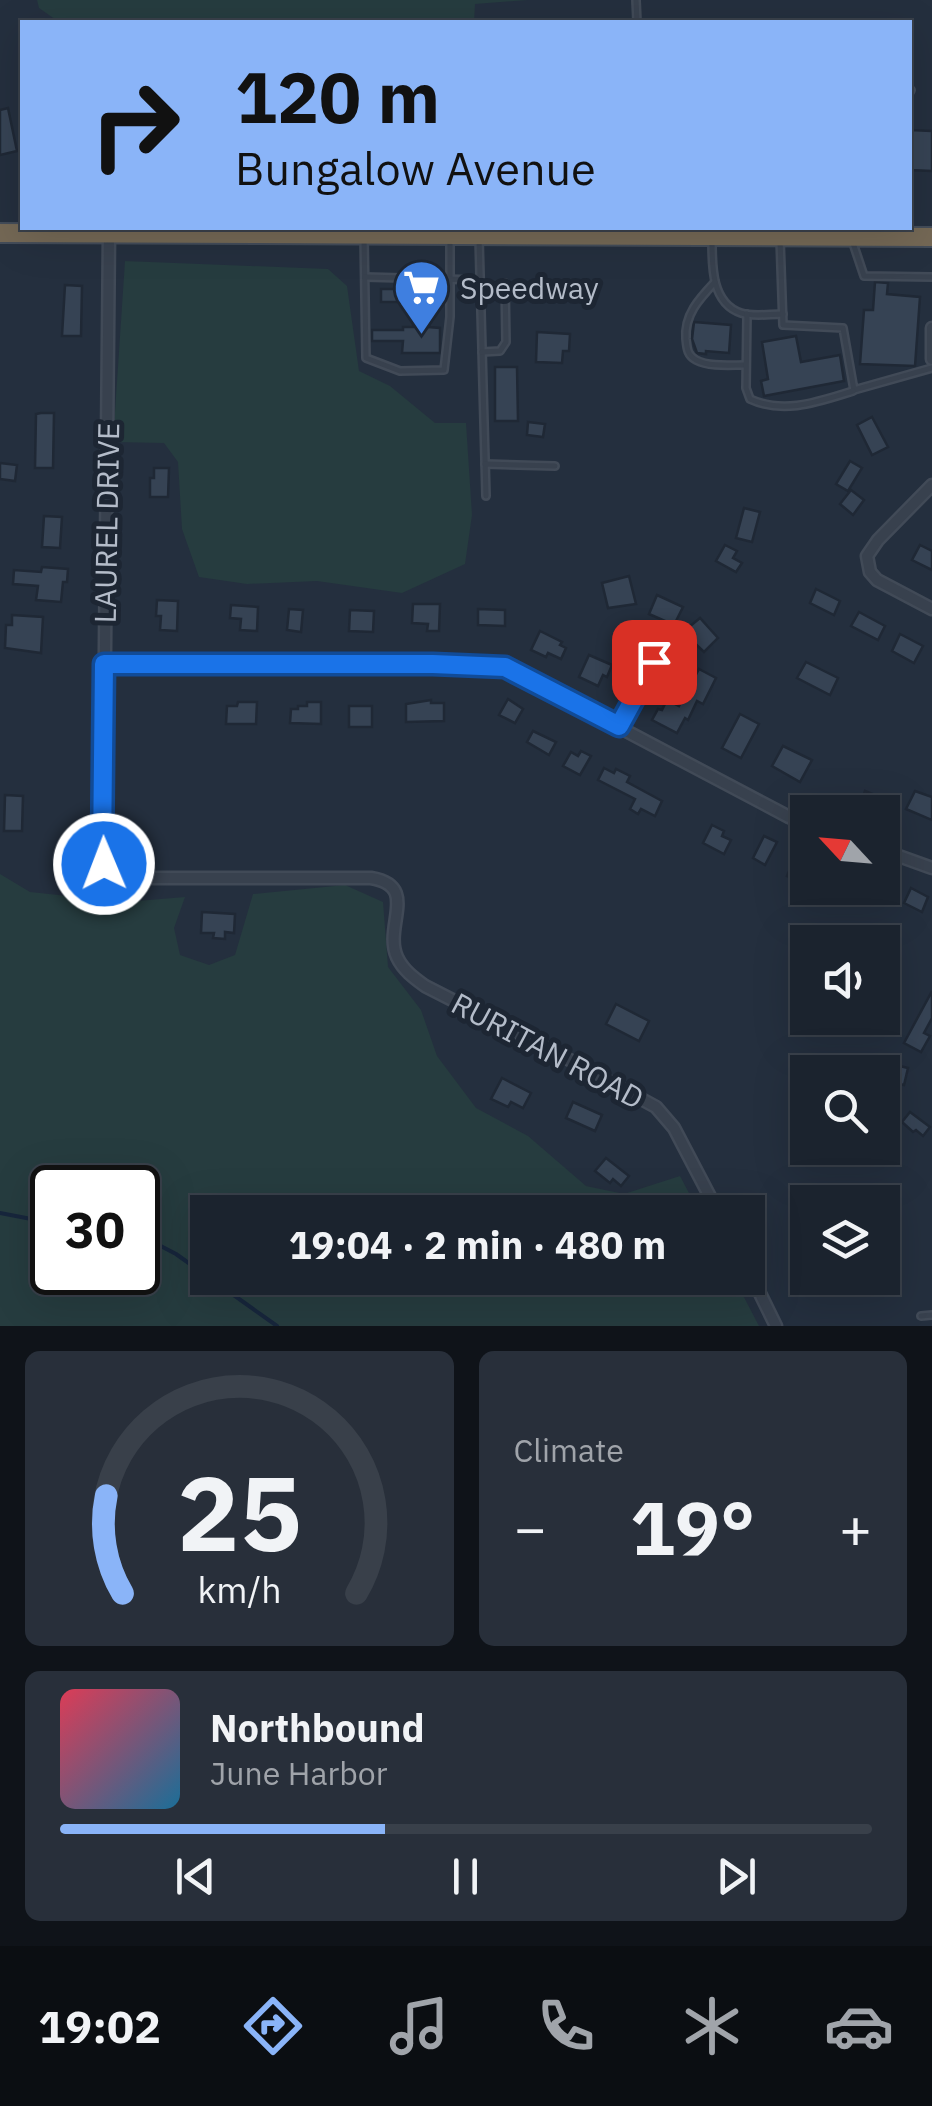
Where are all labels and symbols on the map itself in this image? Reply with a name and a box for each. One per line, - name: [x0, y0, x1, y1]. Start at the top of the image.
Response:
- supermarket icon: Speedway: [391, 257, 451, 336]
- place label: Speedway: [460, 268, 599, 307]
- street label: LAUREL DRIVE: [85, 422, 127, 624]
- pin: [612, 620, 697, 705]
- north arrow: [790, 795, 900, 905]
- position arrow: [52, 812, 156, 916]
- street label: RURITAN ROAD: [445, 983, 651, 1117]
- speed limit sign: 30: [30, 1165, 160, 1295]

